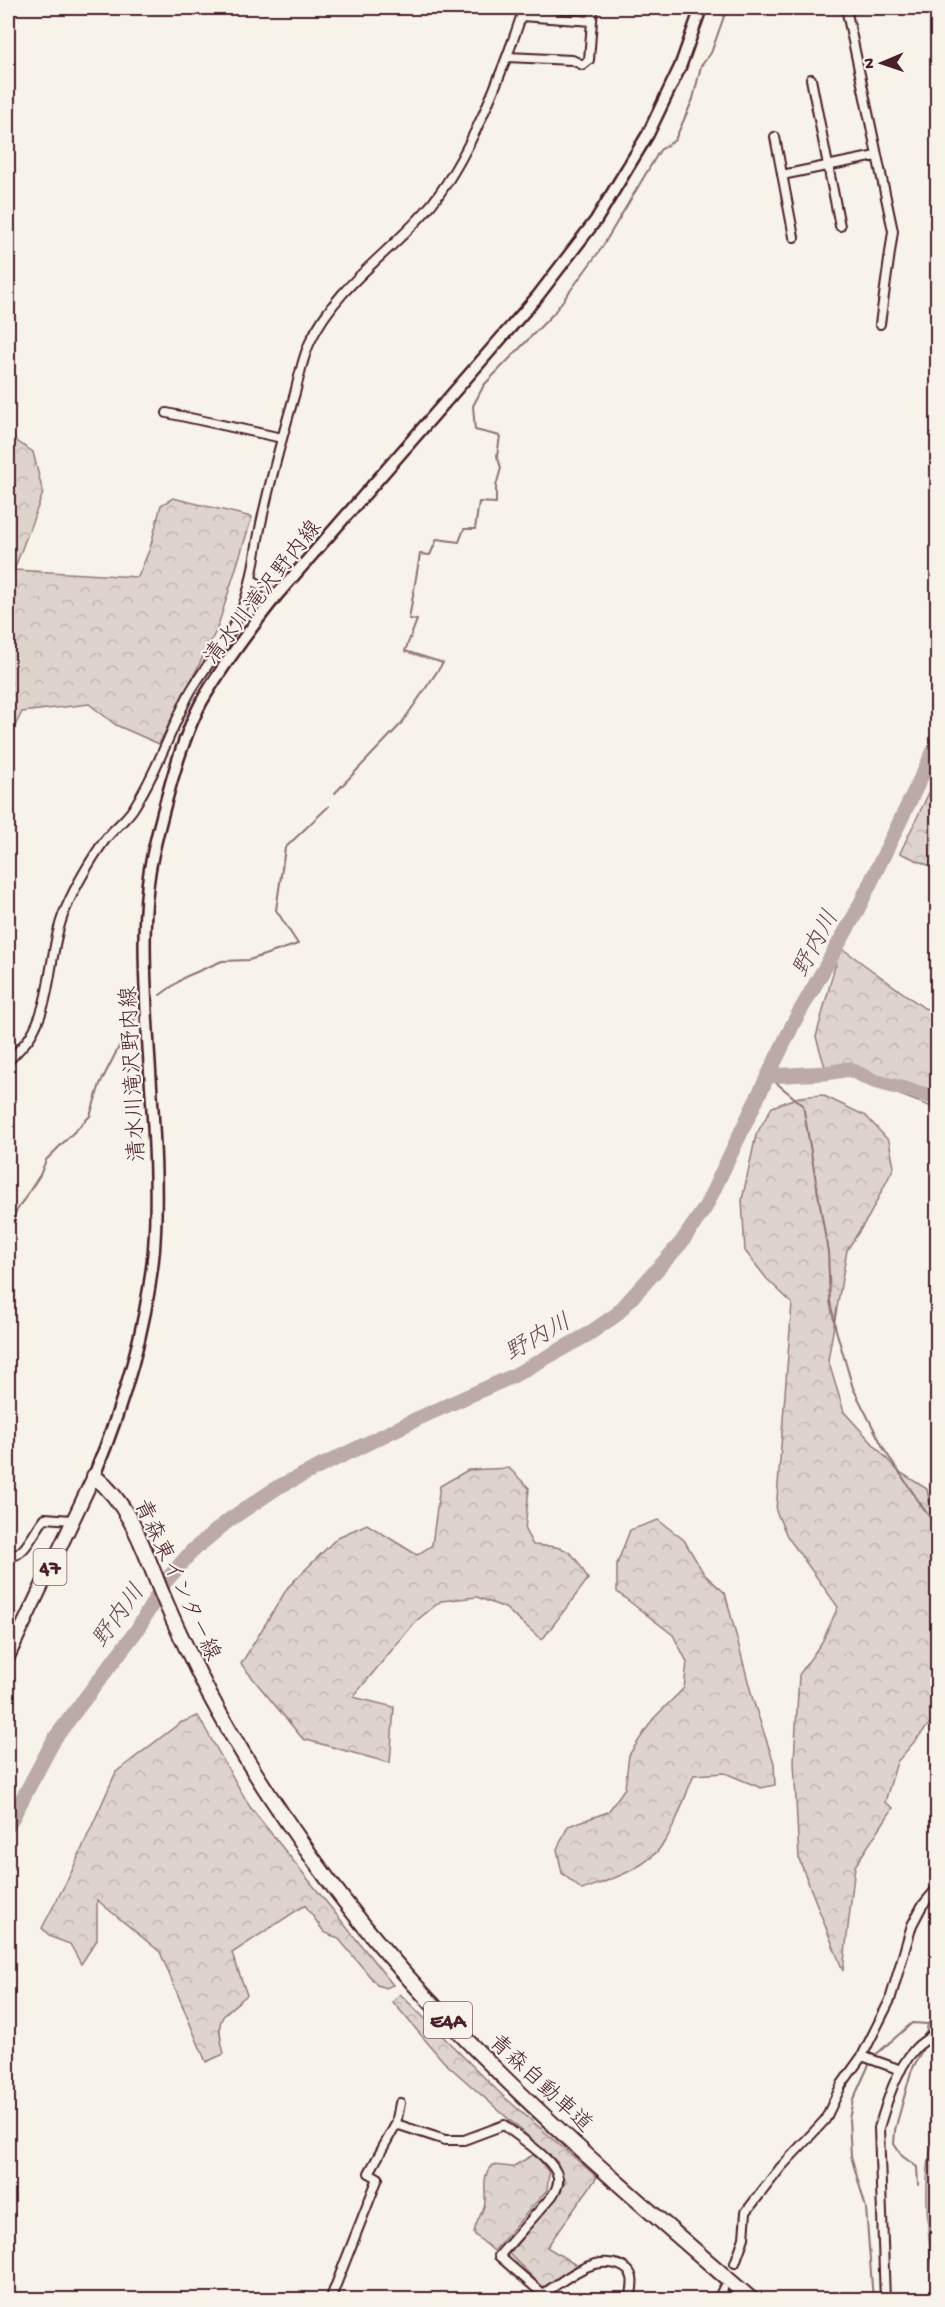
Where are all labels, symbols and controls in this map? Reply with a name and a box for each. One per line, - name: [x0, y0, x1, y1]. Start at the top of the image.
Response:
- north arrow: [852, 33, 912, 93]
- text: N: [861, 57, 880, 69]
- street label: 清水川滝沢野内線: [199, 515, 329, 671]
- water label: 野内川: [787, 906, 847, 983]
- street label: 清水川滝沢野内線: [116, 985, 153, 1162]
- water label: 野内川: [500, 1308, 577, 1369]
- street label: 青森東インター線: [127, 1495, 225, 1666]
- road number: 47: [34, 1549, 66, 1585]
- water label: 野内川: [86, 1579, 153, 1655]
- road number: E4A: [424, 2002, 472, 2038]
- street label: 青森自動車道: [482, 2029, 598, 2139]

